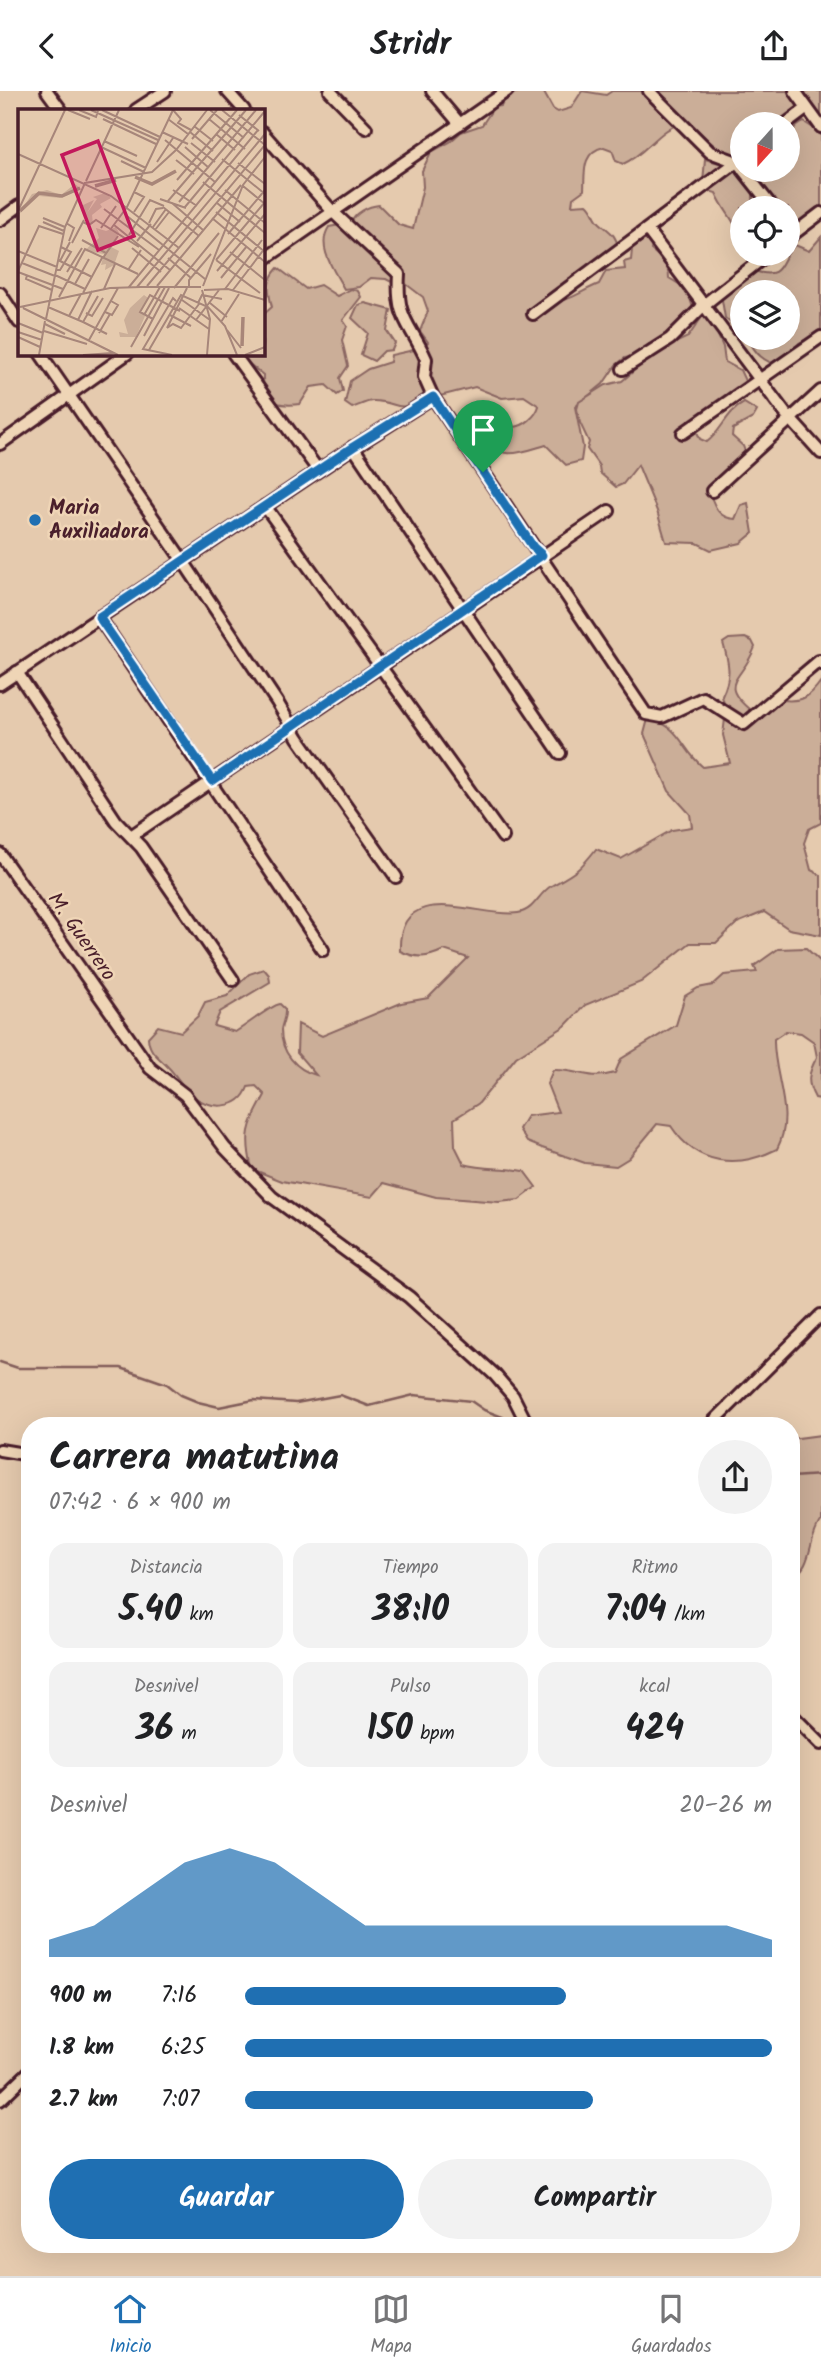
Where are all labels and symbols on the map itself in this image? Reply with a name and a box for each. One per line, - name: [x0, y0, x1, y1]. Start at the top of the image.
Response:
- inset map: [18, 109, 264, 355]
- north arrow: [730, 112, 800, 182]
- pin: [453, 400, 513, 472]
- place label: Maria Auxiliadora: [49, 492, 149, 549]
- marker: Maria Auxiliadora: [27, 512, 43, 528]
- street label: M. Guerrero: [38, 886, 124, 988]

